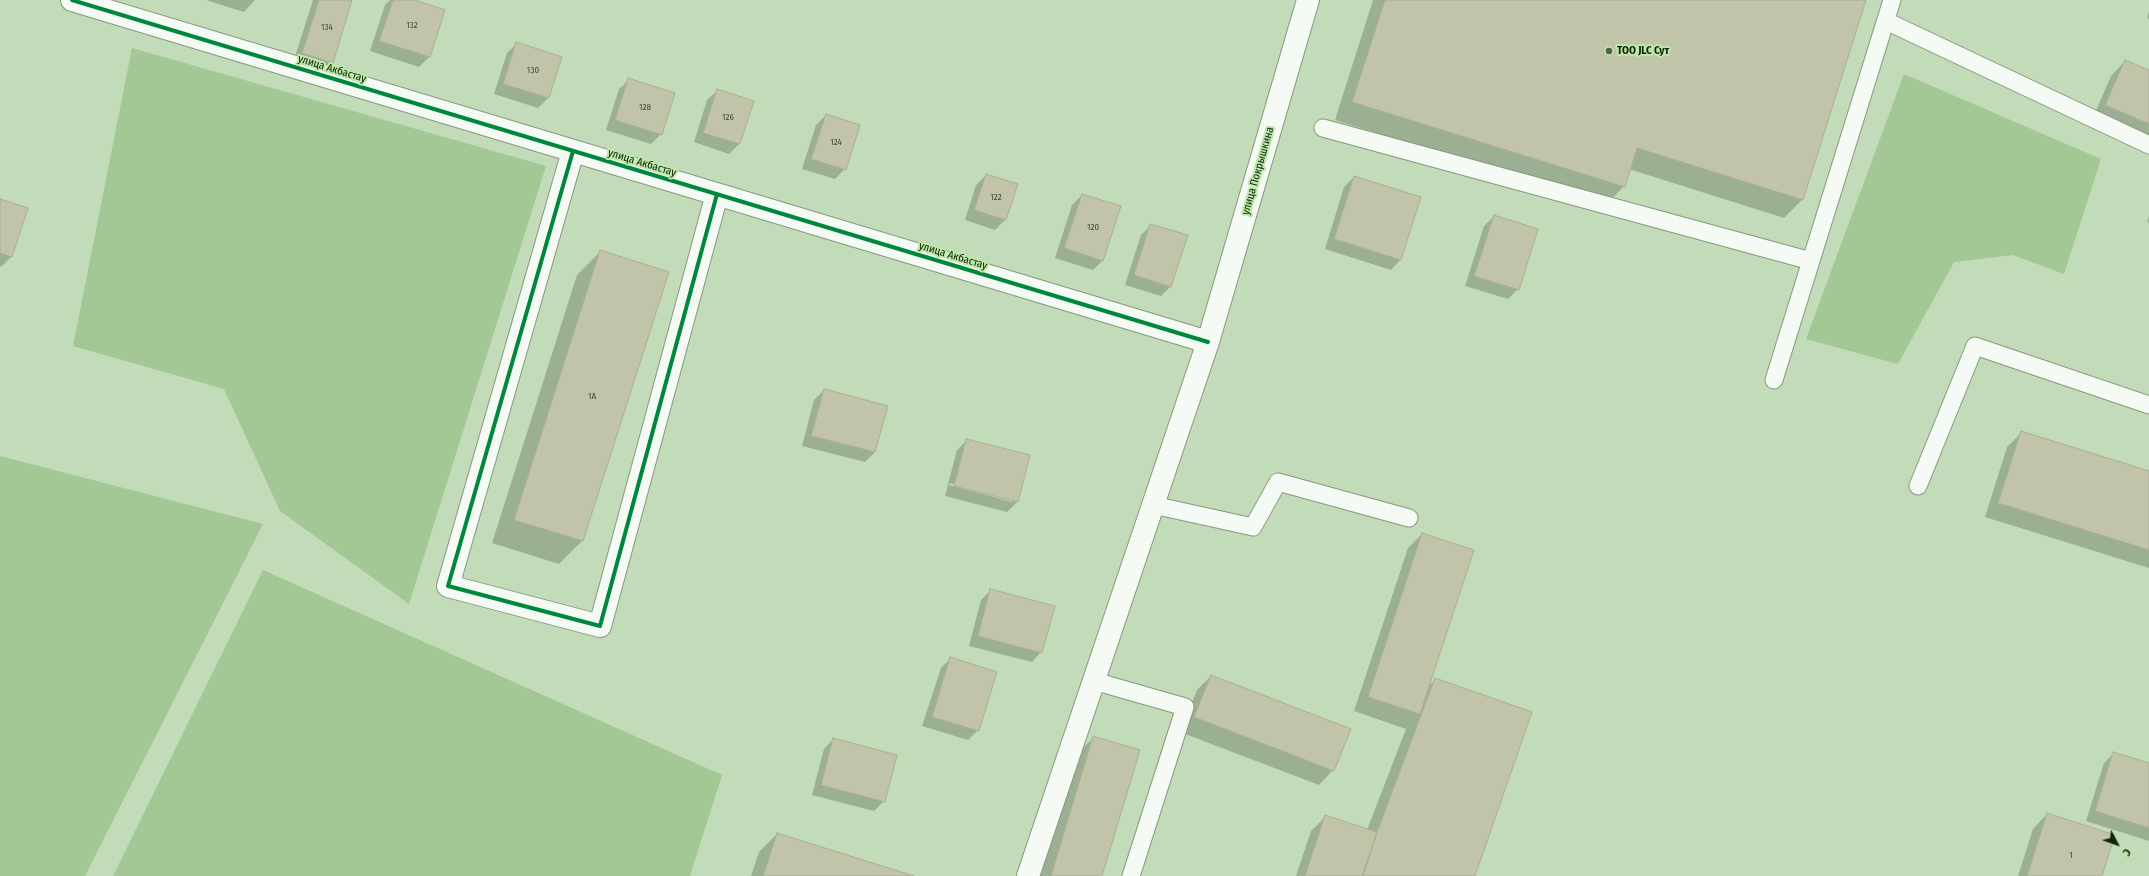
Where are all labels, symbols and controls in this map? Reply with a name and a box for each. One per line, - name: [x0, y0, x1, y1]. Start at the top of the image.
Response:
- house number: 132: [406, 20, 418, 30]
- house number: 134: [321, 22, 333, 32]
- place label: ТОО JLC Сут: [1617, 44, 1669, 58]
- marker: ТОО JLC Сут: [1604, 46, 1614, 56]
- street label: улица Акбастау: [296, 52, 368, 86]
- house number: 130: [527, 65, 539, 75]
- house number: 128: [639, 102, 651, 112]
- house number: 126: [722, 112, 734, 122]
- street label: улица Покрышкина: [1239, 125, 1277, 217]
- house number: 124: [830, 137, 842, 147]
- street label: улица Акбастау: [606, 146, 678, 180]
- house number: 122: [990, 192, 1002, 202]
- house number: 120: [1087, 222, 1099, 232]
- street label: улица Акбастау: [917, 239, 989, 273]
- house number: 1А: [588, 391, 596, 401]
- north arrow: [2097, 824, 2137, 864]
- text: С: [2120, 846, 2133, 859]
- house number: 1: [2069, 850, 2073, 860]

